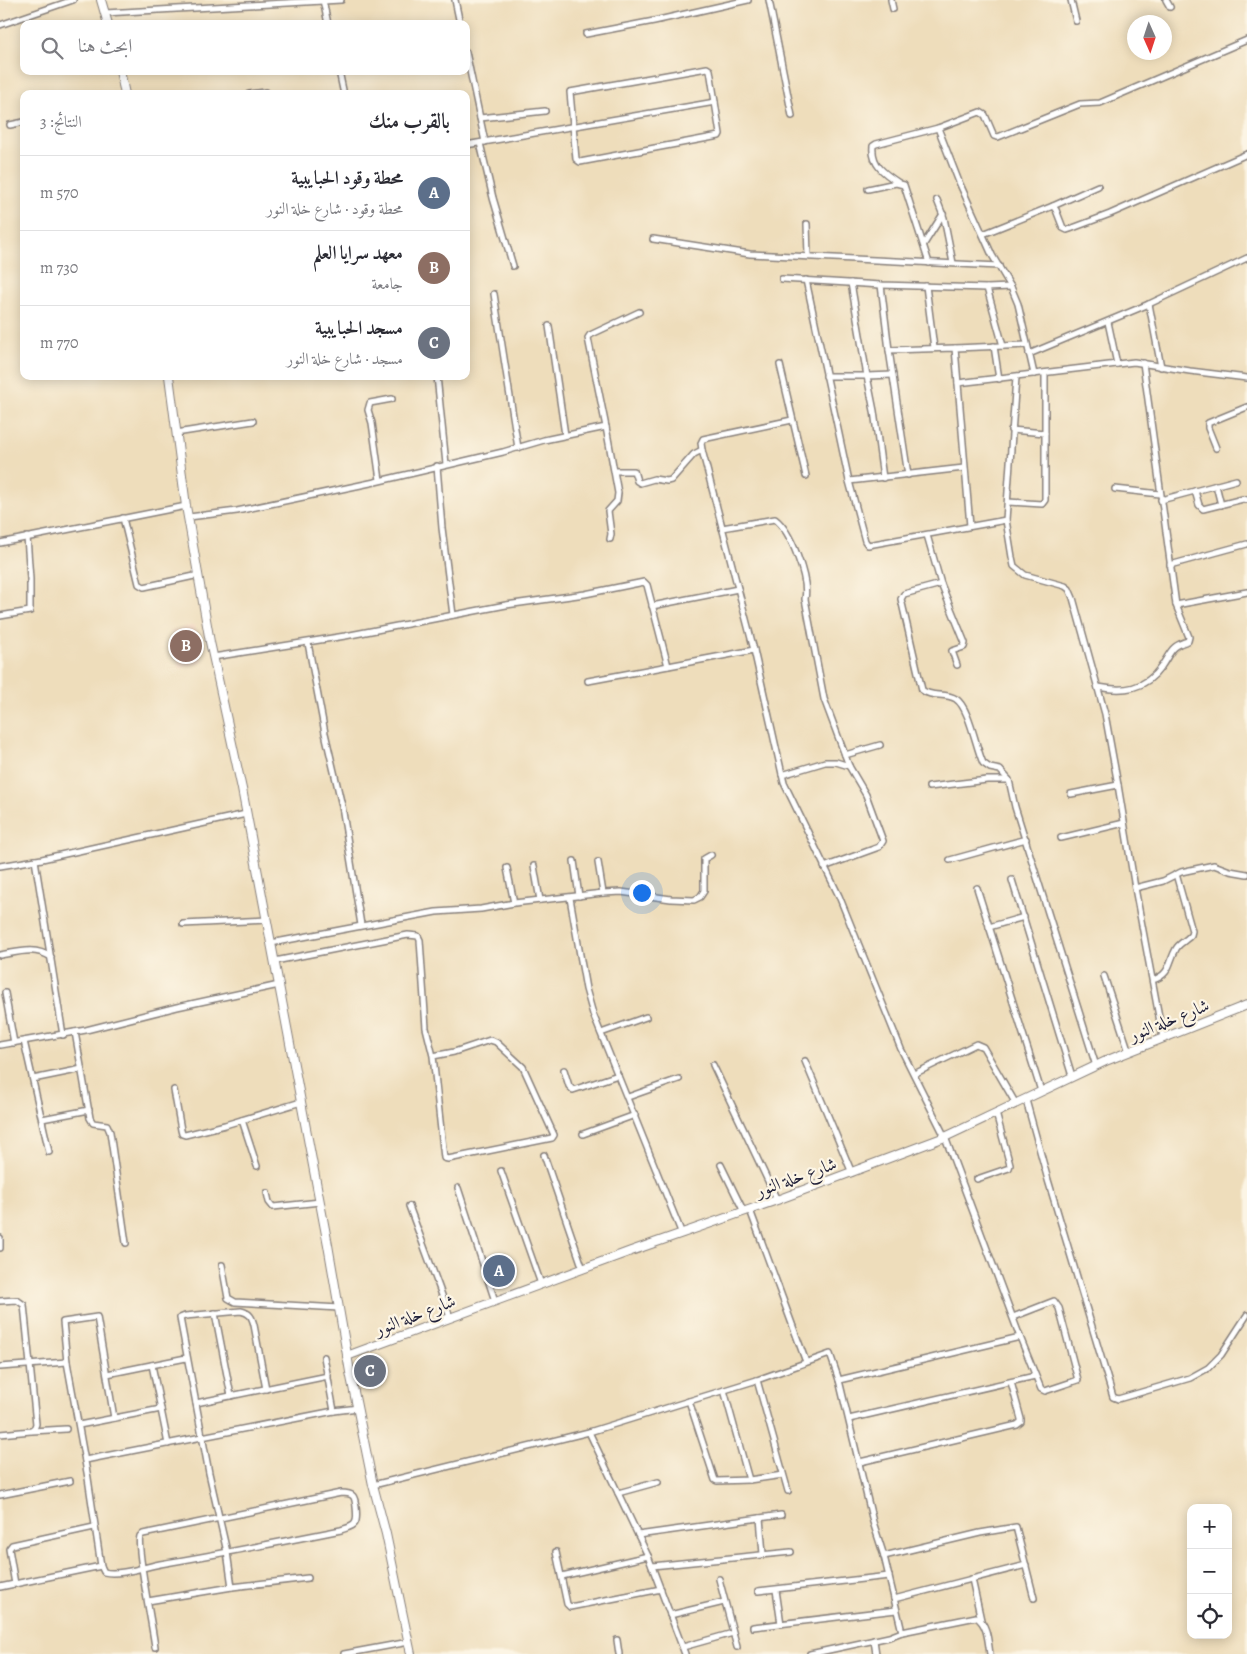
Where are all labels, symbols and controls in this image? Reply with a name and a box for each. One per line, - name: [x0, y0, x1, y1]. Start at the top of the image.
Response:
- north arrow: [1127, 15, 1172, 60]
- search box: [20, 20, 470, 75]
- text: ابحث هنا: [78, 33, 132, 59]
- icon: search: [38, 34, 66, 62]
- text: بالقرب منك: [369, 107, 450, 135]
- text: النتائج: 3: [40, 111, 82, 133]
- text: محطة وقود الحبايبية: [291, 165, 403, 191]
- text: 570 m: [40, 182, 79, 204]
- text: A: [429, 182, 439, 204]
- text: محطة وقود · شارع خلة النور: [267, 198, 403, 220]
- text: معهد سرايا العلم: [313, 240, 403, 266]
- text: 730 m: [40, 257, 78, 279]
- text: B: [429, 257, 439, 279]
- text: جامعة: [371, 273, 403, 295]
- text: مسجد الحبايبية: [315, 315, 403, 341]
- text: 770 m: [40, 332, 78, 354]
- text: C: [429, 332, 439, 354]
- text: مسجد · شارع خلة النور: [287, 348, 403, 370]
- pin: B: [170, 627, 202, 665]
- your location: [629, 880, 655, 906]
- street label: شارع خلة النور: [1123, 993, 1214, 1051]
- street label: شارع خلة النور: [750, 1151, 841, 1206]
- pin: A: [483, 1252, 515, 1290]
- street label: شارع خلة النور: [369, 1289, 460, 1345]
- pin: C: [354, 1352, 386, 1390]
- map controls: [1187, 1504, 1232, 1639]
- button: +: [1187, 1504, 1232, 1549]
- button: −: [1187, 1549, 1232, 1594]
- button: locate: [1187, 1594, 1232, 1639]

